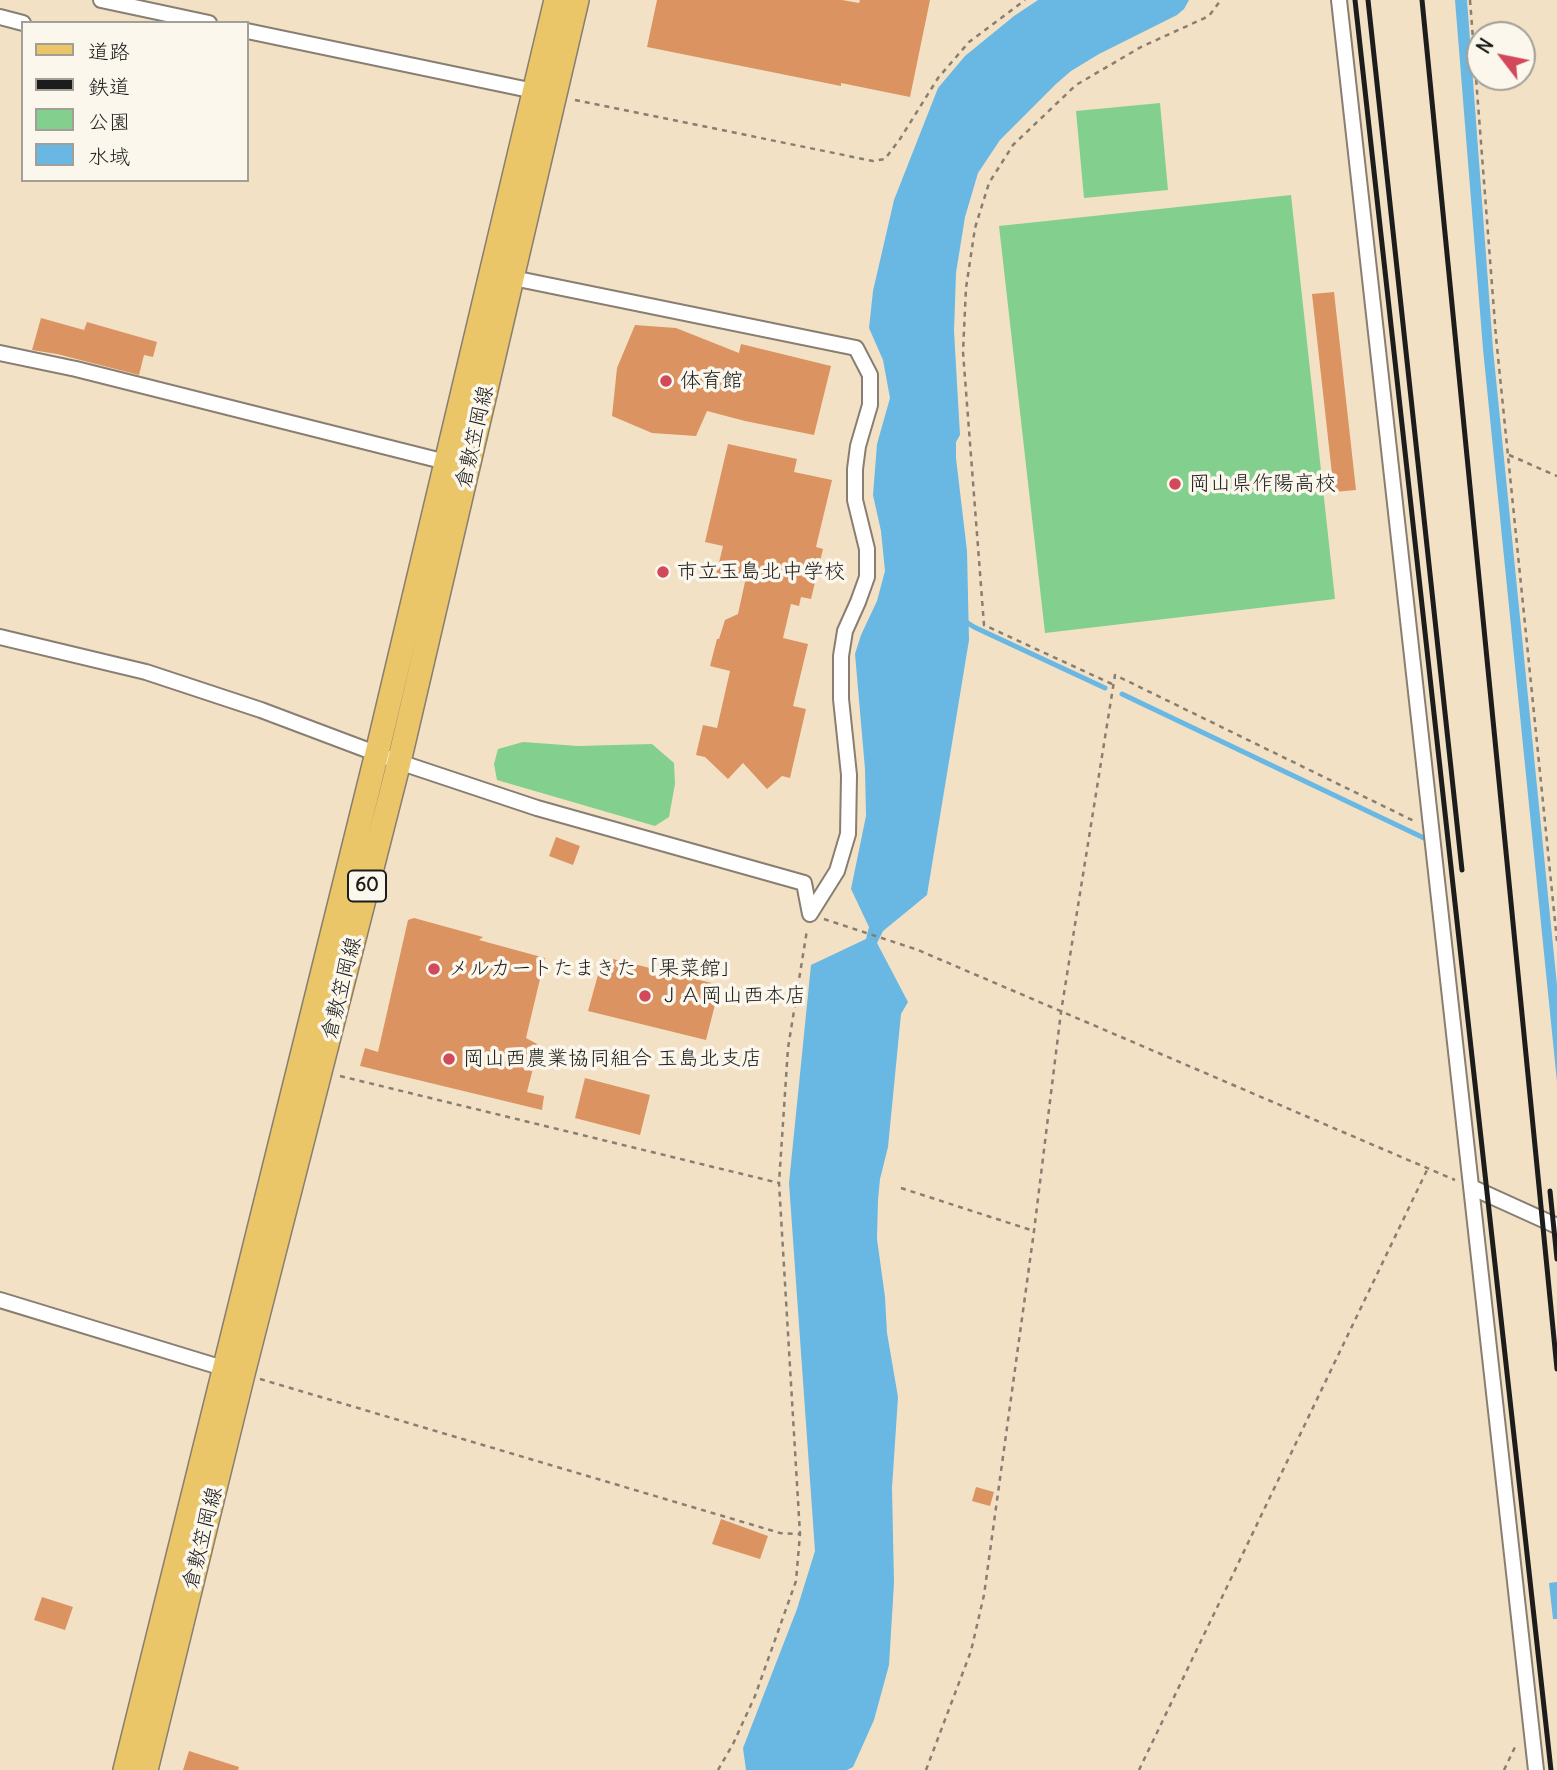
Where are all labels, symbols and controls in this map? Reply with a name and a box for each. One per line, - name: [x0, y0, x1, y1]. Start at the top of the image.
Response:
- legend: [21, 21, 248, 182]
- north arrow: [1466, 21, 1536, 91]
- text: N: [1471, 34, 1499, 58]
- text: 道路: [88, 38, 130, 65]
- text: 鉄道: [88, 73, 130, 100]
- text: 公園: [88, 108, 130, 135]
- text: 水域: [88, 143, 130, 170]
- place label: 体育館: [680, 368, 743, 394]
- marker: 体育館: [658, 373, 674, 389]
- street label: 倉敷笠岡線: [451, 383, 499, 491]
- place label: 岡山県作陽高校: [1189, 471, 1336, 497]
- marker: 岡山県作陽高校: [1167, 476, 1183, 492]
- place label: 市立玉島北中学校: [677, 559, 845, 585]
- marker: 市立玉島北中学校: [655, 564, 671, 580]
- road number: 60: [348, 870, 386, 902]
- street label: 倉敷笠岡線: [317, 934, 367, 1042]
- place label: メルカートたまきた「果菜館」: [448, 956, 742, 982]
- marker: メルカートたまきた「果菜館」: [426, 961, 442, 977]
- place label: ＪＡ岡山西本店: [659, 983, 806, 1009]
- marker: ＪＡ岡山西本店: [637, 988, 653, 1004]
- place label: 岡山西農業協同組合 玉島北支店: [463, 1046, 762, 1072]
- marker: 岡山西農業協同組合 玉島北支店: [441, 1051, 457, 1067]
- street label: 倉敷笠岡線: [178, 1484, 228, 1592]

